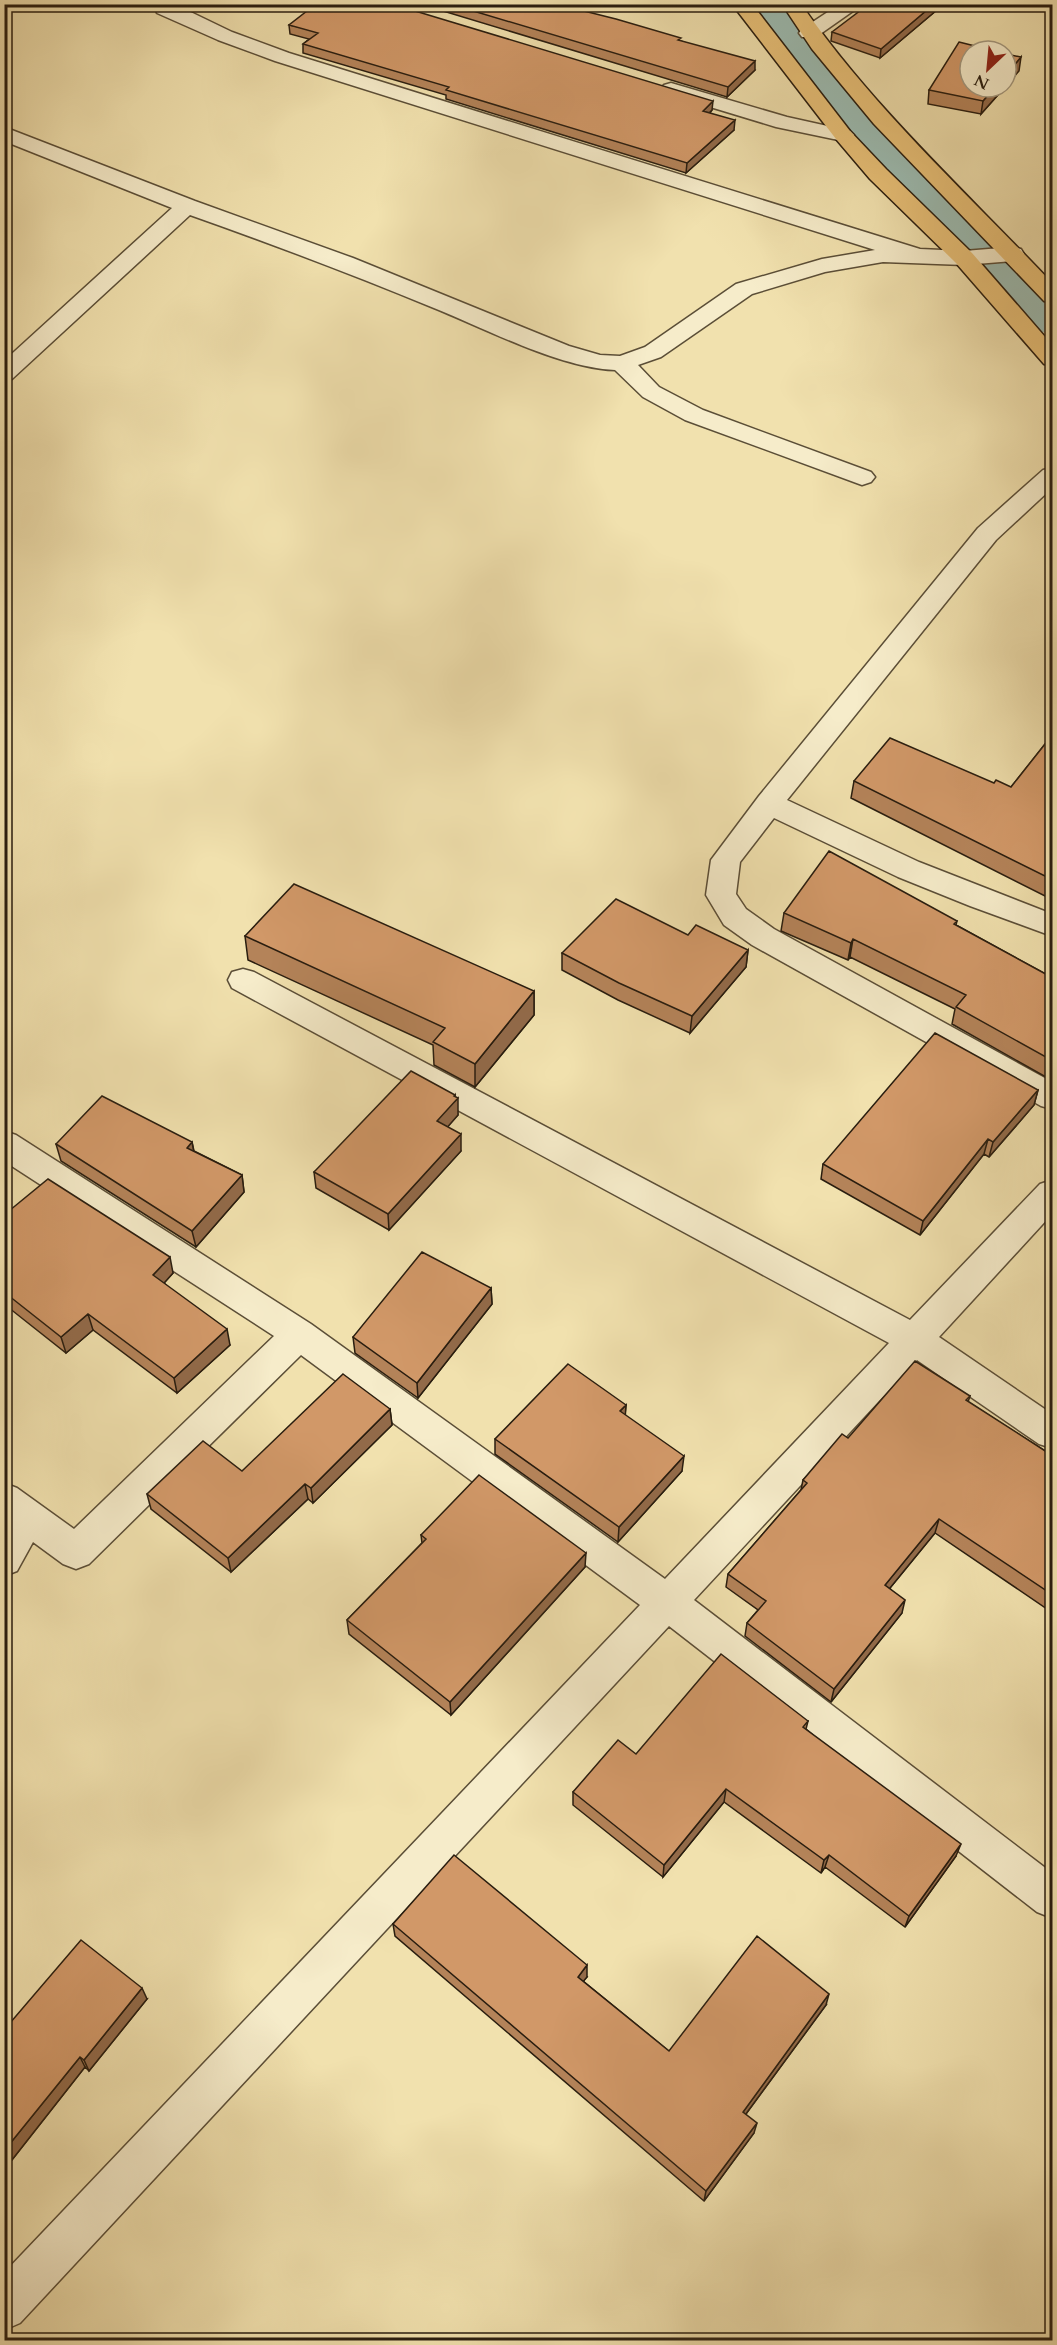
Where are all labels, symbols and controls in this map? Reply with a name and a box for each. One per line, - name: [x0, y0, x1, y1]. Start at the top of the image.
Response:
- north arrow: [958, 39, 1018, 99]
- text: N: [971, 69, 993, 95]

